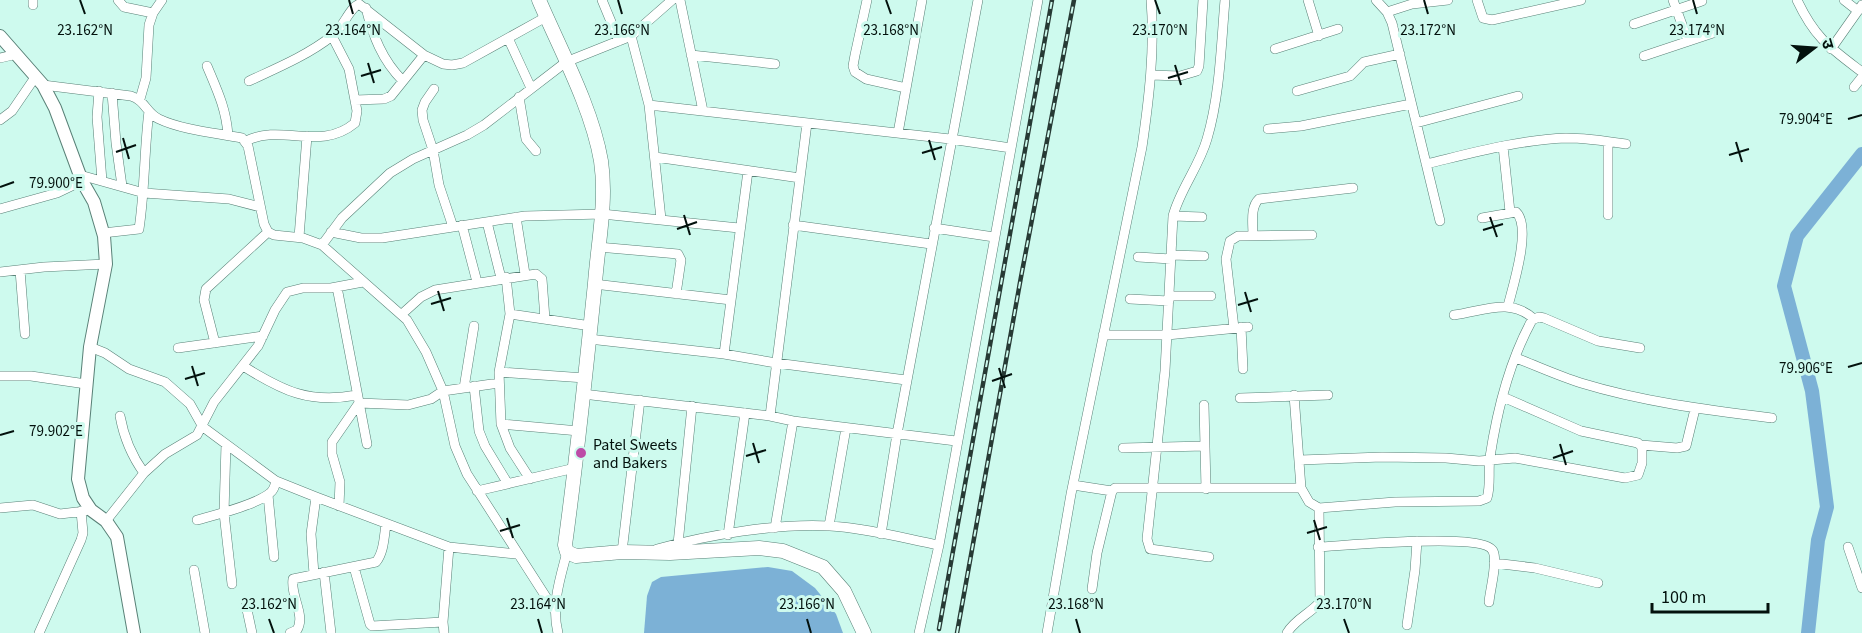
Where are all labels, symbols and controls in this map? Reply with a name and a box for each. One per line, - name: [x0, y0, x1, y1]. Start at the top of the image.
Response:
- north arrow: [1784, 18, 1844, 78]
- text: 23.162°N: [57, 20, 113, 41]
- text: 23.164°N: [325, 20, 381, 41]
- text: 23.166°N: [594, 20, 650, 41]
- text: 23.168°N: [863, 20, 919, 41]
- text: 23.170°N: [1132, 20, 1188, 41]
- text: 23.172°N: [1400, 20, 1456, 41]
- text: 23.174°N: [1669, 20, 1725, 41]
- text: उ: [1815, 36, 1839, 52]
- text: 79.904°E: [1779, 109, 1833, 130]
- text: 79.900°E: [29, 173, 83, 194]
- text: 79.906°E: [1779, 358, 1833, 379]
- text: 79.902°E: [29, 421, 83, 442]
- place label: Patel Sweets and Bakers: [593, 434, 678, 474]
- marker: Patel Sweets and Bakers: [574, 446, 588, 460]
- scale bar: [1652, 576, 1768, 614]
- text: 100 m: [1661, 585, 1706, 610]
- text: 23.162°N: [241, 594, 297, 615]
- text: 23.164°N: [510, 594, 566, 615]
- text: 23.166°N: [779, 594, 835, 615]
- text: 23.168°N: [1048, 594, 1104, 615]
- text: 23.170°N: [1316, 594, 1372, 615]

